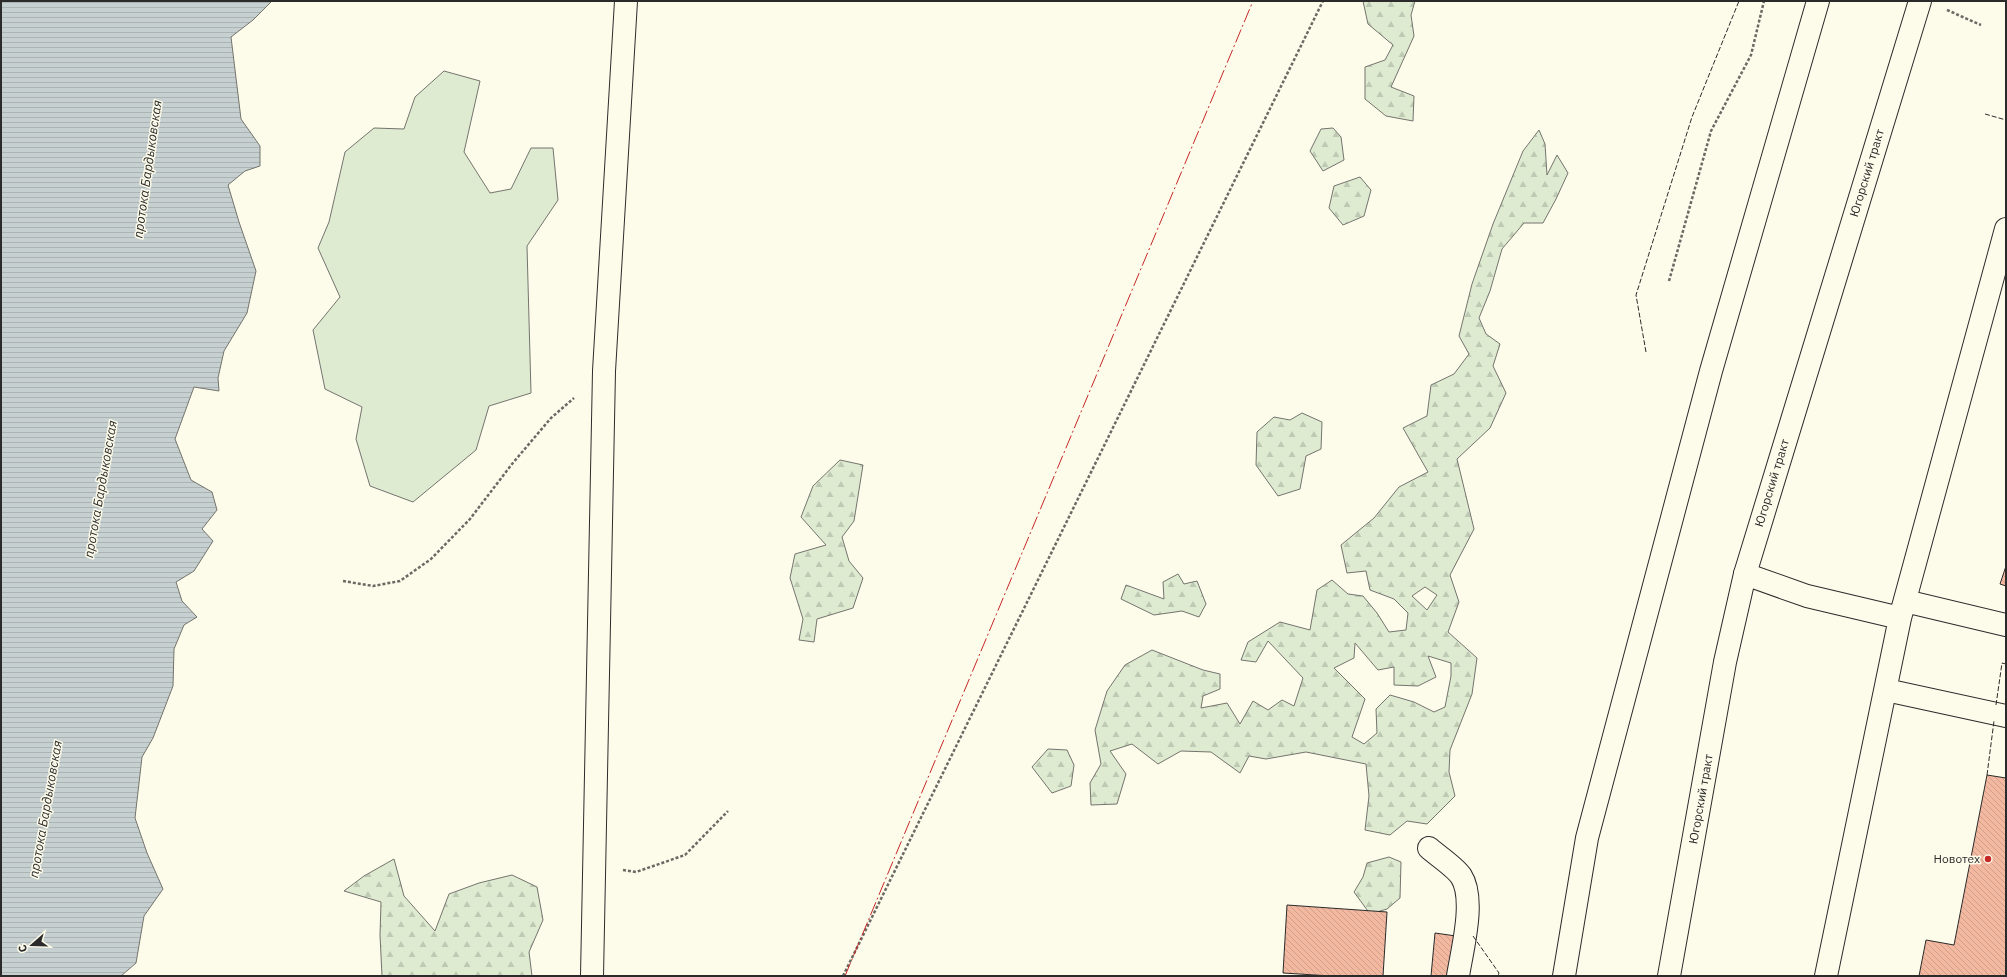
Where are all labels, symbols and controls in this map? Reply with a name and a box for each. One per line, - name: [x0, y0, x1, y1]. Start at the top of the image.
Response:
- water label: протока Бардыковская: [129, 99, 166, 239]
- street label: Югорский тракт: [1846, 127, 1887, 219]
- water label: протока Бардыковская: [80, 419, 121, 559]
- street label: Югорский тракт: [1751, 437, 1792, 529]
- water label: протока Бардыковская: [25, 739, 66, 879]
- street label: Югорский тракт: [1685, 752, 1716, 845]
- place label: Новотех: [1933, 851, 1980, 866]
- marker: Новотех: [1983, 854, 1993, 864]
- north arrow: [12, 925, 52, 965]
- text: С: [15, 943, 30, 954]

